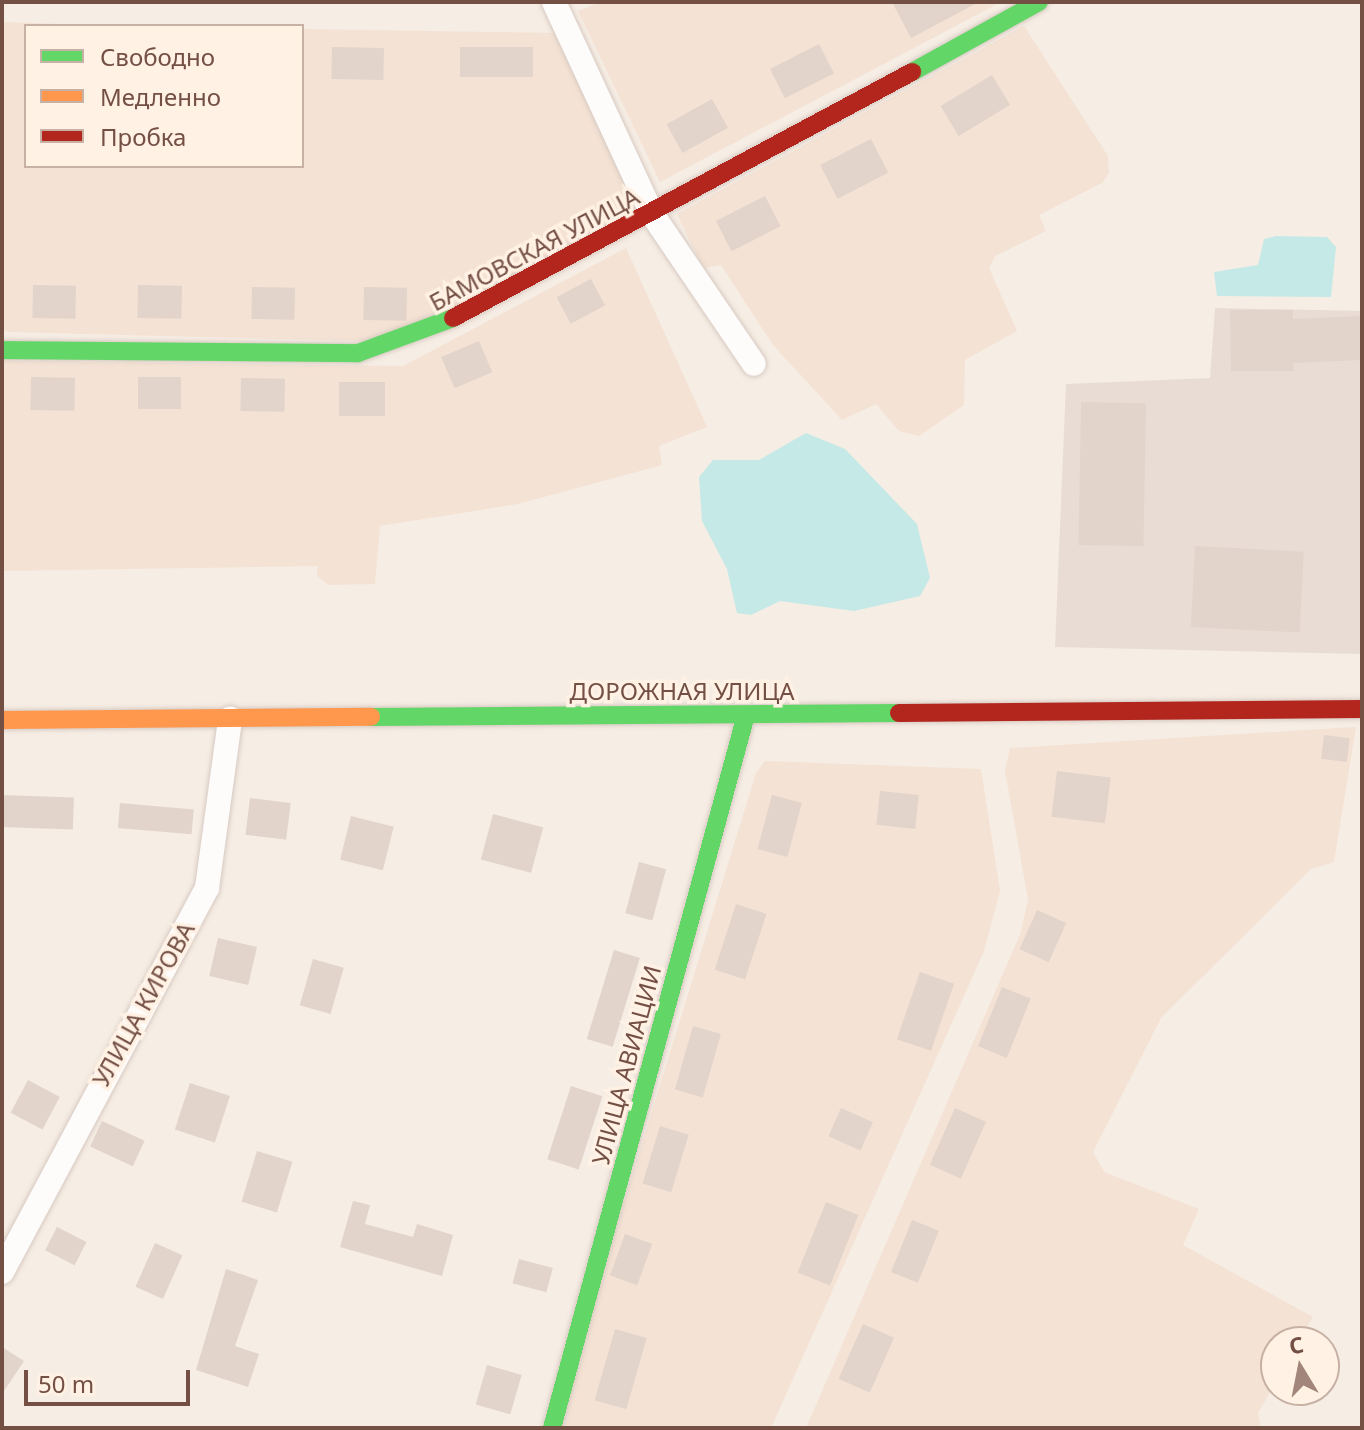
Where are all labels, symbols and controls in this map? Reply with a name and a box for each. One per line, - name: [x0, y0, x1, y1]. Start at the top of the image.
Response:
- legend: [24, 24, 304, 168]
- text: Свободно: [100, 40, 215, 73]
- text: Медленно: [100, 80, 221, 113]
- text: Пробка: [100, 120, 186, 153]
- street label: БАМОВСКАЯ УЛИЦА: [424, 181, 644, 317]
- street label: ДОРОЖНАЯ УЛИЦА: [569, 677, 795, 705]
- street label: УЛИЦА КИРОВА: [86, 917, 200, 1091]
- street label: УЛИЦА АВИАЦИИ: [586, 962, 666, 1168]
- north arrow: [1260, 1326, 1340, 1406]
- text: С: [1287, 1328, 1306, 1360]
- scale bar: [28, 1354, 194, 1404]
- text: 50 m: [38, 1367, 94, 1400]

